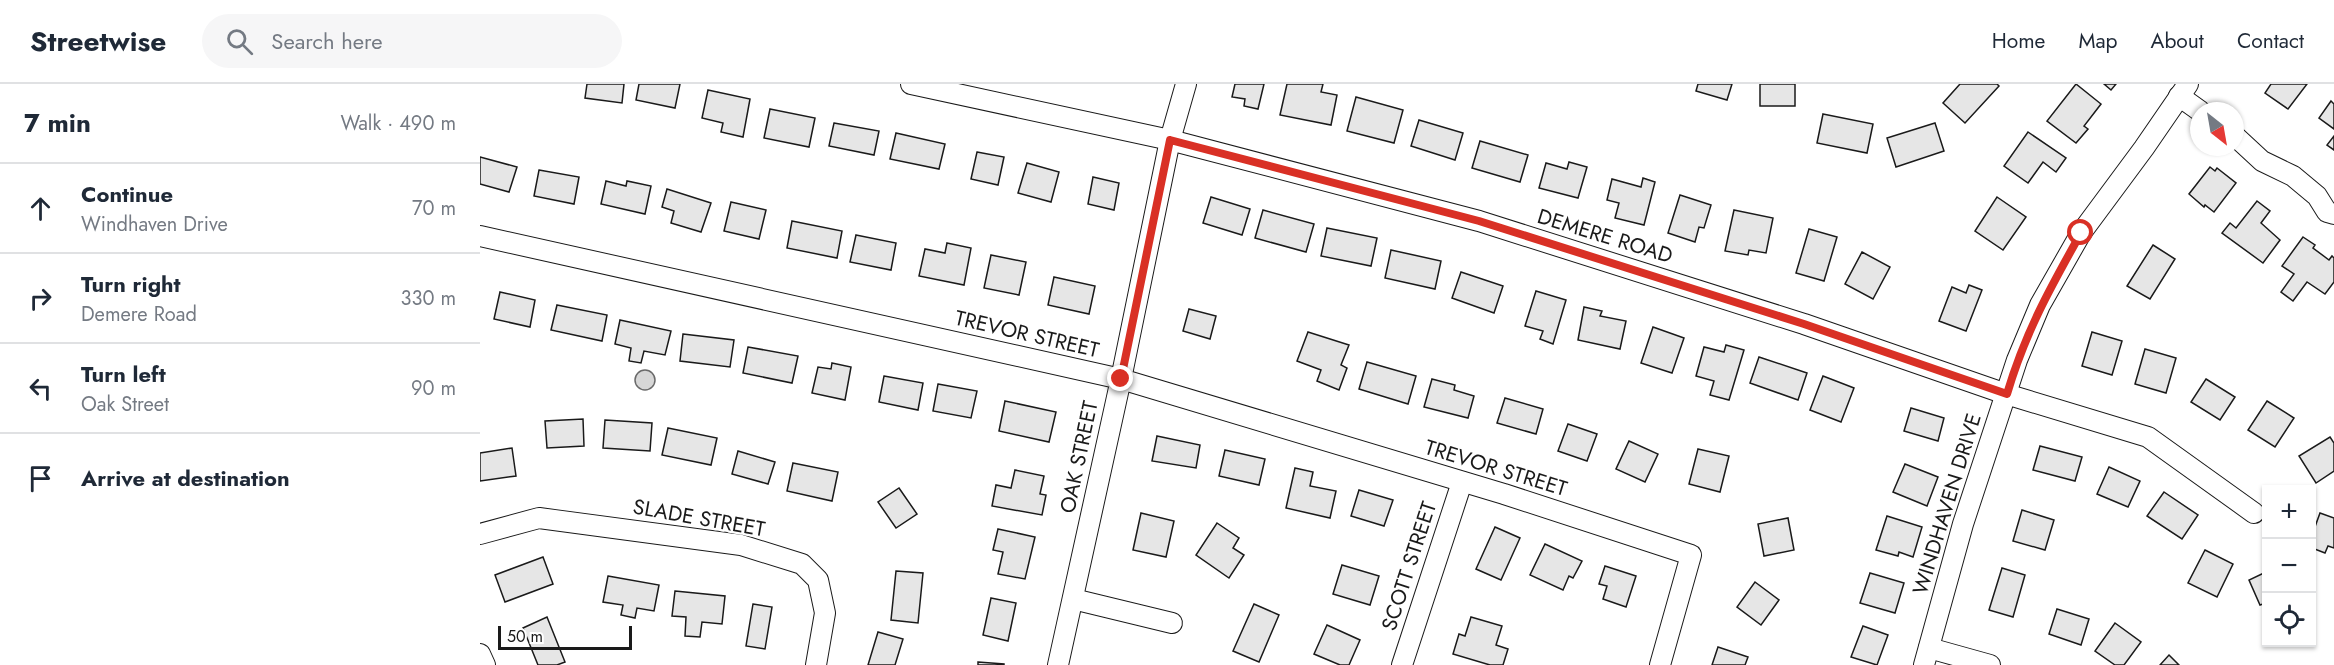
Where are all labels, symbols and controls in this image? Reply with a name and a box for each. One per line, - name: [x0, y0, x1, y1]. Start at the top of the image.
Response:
- search box: [202, 14, 622, 68]
- text: Streetwise: [30, 21, 166, 62]
- icon: search: [223, 25, 256, 58]
- text: Search here: [271, 25, 383, 57]
- text: Home: [1992, 26, 2045, 56]
- text: Map: [2078, 26, 2118, 56]
- text: About: [2151, 26, 2204, 56]
- text: Contact: [2237, 26, 2304, 56]
- north arrow: [2190, 102, 2244, 156]
- text: 7 min: [24, 104, 91, 142]
- text: Walk · 490 m: [340, 109, 456, 138]
- text: Continue: [81, 178, 173, 210]
- icon: ahead: [24, 192, 57, 225]
- text: 70 m: [412, 194, 456, 223]
- street label: DEMERE ROAD: [1534, 201, 1676, 271]
- text: Windhaven Drive: [81, 210, 228, 239]
- route start: [2067, 219, 2093, 245]
- text: Turn right: [81, 268, 181, 300]
- icon: right: [24, 282, 57, 315]
- text: 330 m: [401, 284, 456, 313]
- text: Demere Road: [81, 300, 197, 329]
- street label: TREVOR STREET: [952, 303, 1102, 365]
- text: Turn left: [81, 358, 166, 390]
- route end: [1107, 365, 1133, 391]
- icon: left: [24, 372, 57, 405]
- text: 90 m: [411, 374, 456, 403]
- text: Oak Street: [81, 390, 169, 419]
- street label: OAK STREET: [1052, 398, 1106, 516]
- street label: WINDHAVEN DRIVE: [1905, 410, 1989, 598]
- street label: TREVOR STREET: [1421, 432, 1571, 504]
- icon: arrive: [24, 462, 57, 495]
- text: Arrive at destination: [81, 462, 290, 494]
- map controls: [2262, 485, 2316, 647]
- button: +: [2262, 485, 2316, 539]
- street label: SLADE STREET: [631, 492, 768, 544]
- street label: SCOTT STREET: [1374, 497, 1444, 634]
- button: −: [2262, 539, 2316, 593]
- button: locate: [2262, 593, 2316, 647]
- scale bar: [498, 623, 632, 650]
- text: 50 m: [507, 625, 543, 648]

